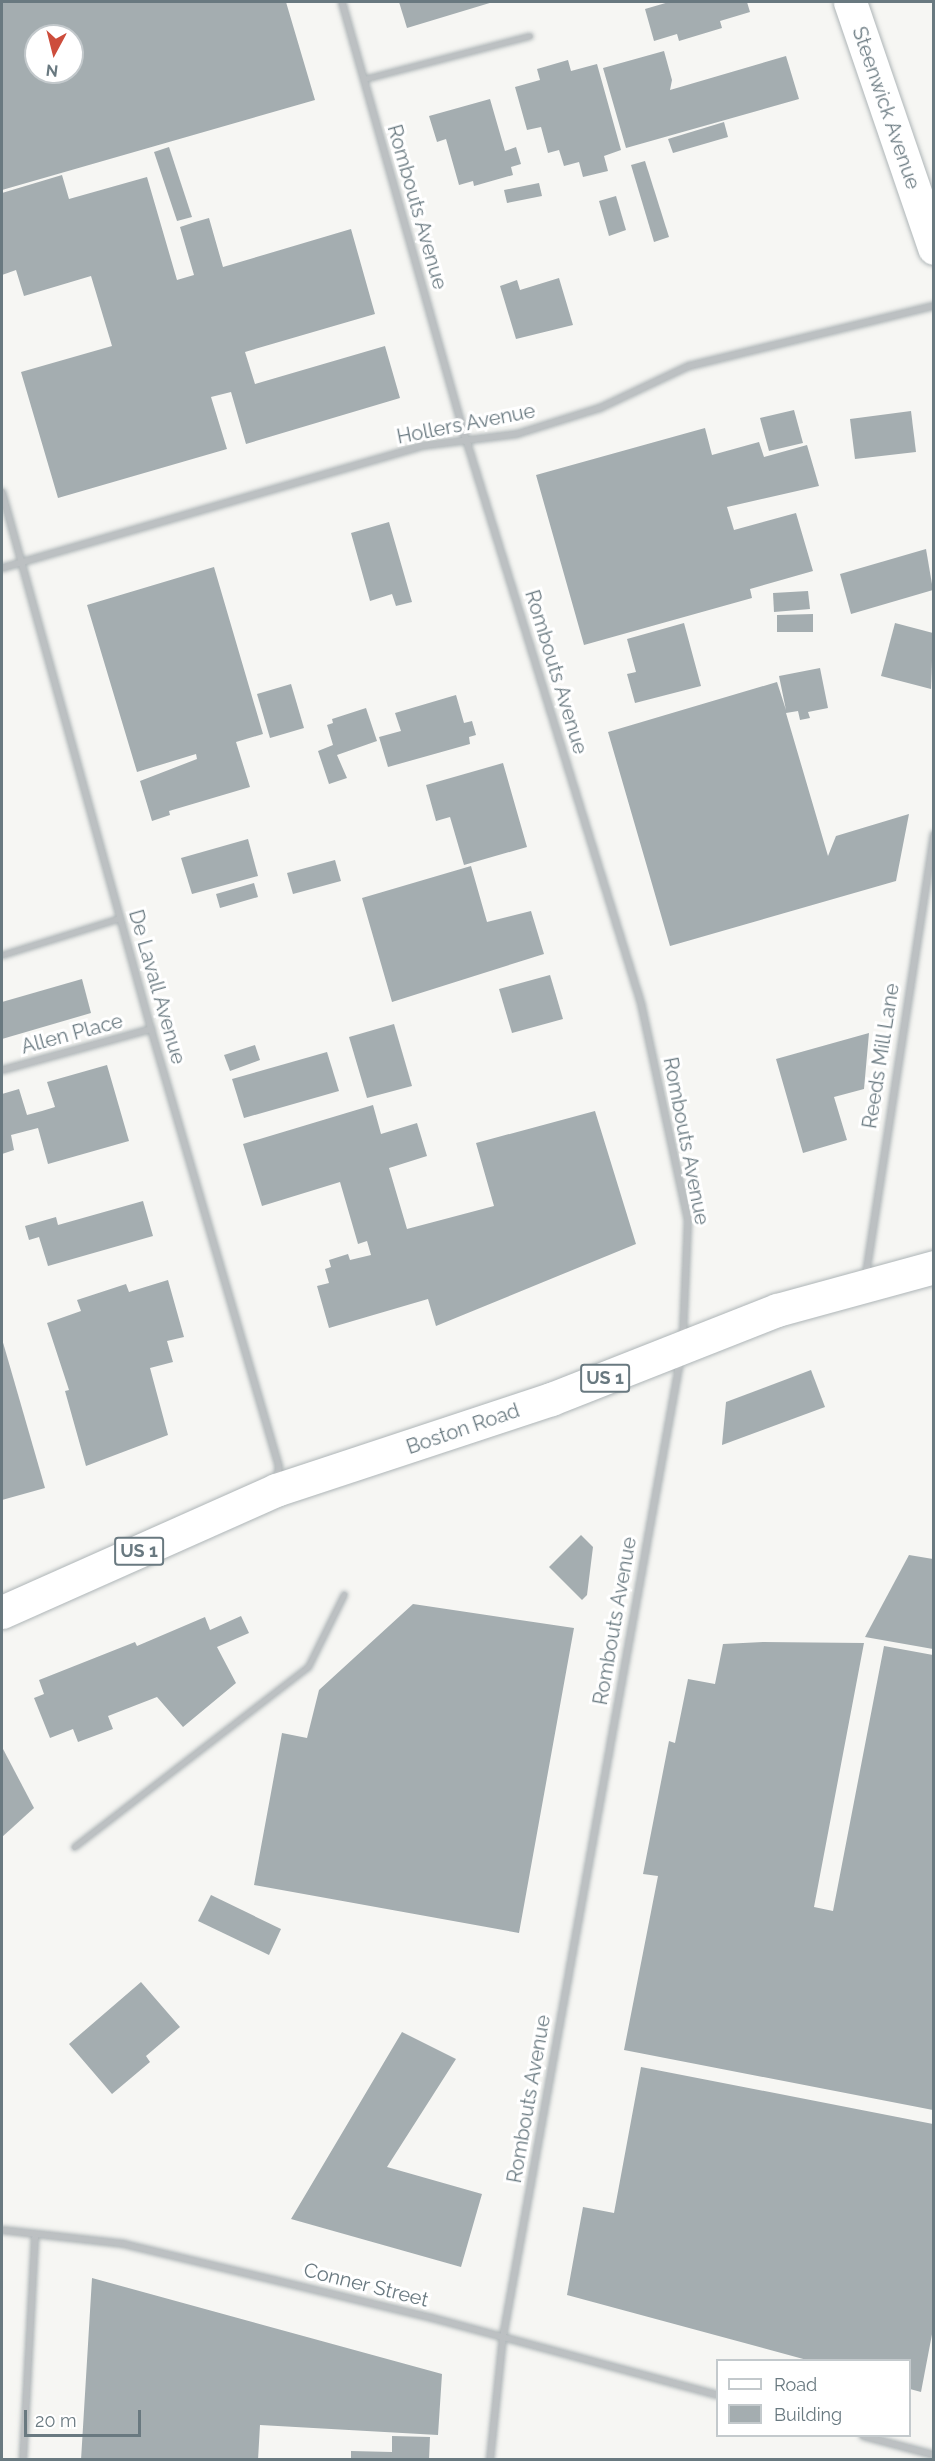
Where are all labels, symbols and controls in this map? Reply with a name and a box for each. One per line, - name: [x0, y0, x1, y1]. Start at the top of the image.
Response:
- street label: Steenwick Avenue: [847, 23, 925, 193]
- north arrow: [24, 24, 84, 84]
- text: N: [45, 60, 59, 81]
- street label: Rombouts Avenue: [382, 122, 452, 292]
- street label: Hollers Avenue: [394, 399, 538, 449]
- street label: Rombouts Avenue: [520, 587, 592, 757]
- street label: De Lavall Avenue: [123, 906, 191, 1068]
- street label: Reeds Mill Lane: [858, 981, 904, 1131]
- street label: Allen Place: [19, 1009, 125, 1059]
- street label: Rombouts Avenue: [658, 1055, 714, 1227]
- road number: US 1: [580, 1363, 630, 1393]
- street label: Boston Road: [403, 1398, 523, 1460]
- street label: Rombouts Avenue: [588, 1535, 642, 1707]
- road number: US 1: [114, 1536, 164, 1566]
- street label: Rombouts Avenue: [502, 2013, 556, 2185]
- street label: Conner Street: [301, 2258, 431, 2312]
- legend: [716, 2359, 911, 2437]
- text: Road: [774, 2374, 817, 2395]
- scale bar: [27, 2398, 144, 2436]
- text: Building: [774, 2404, 842, 2425]
- text: 20 m: [35, 2410, 77, 2431]

